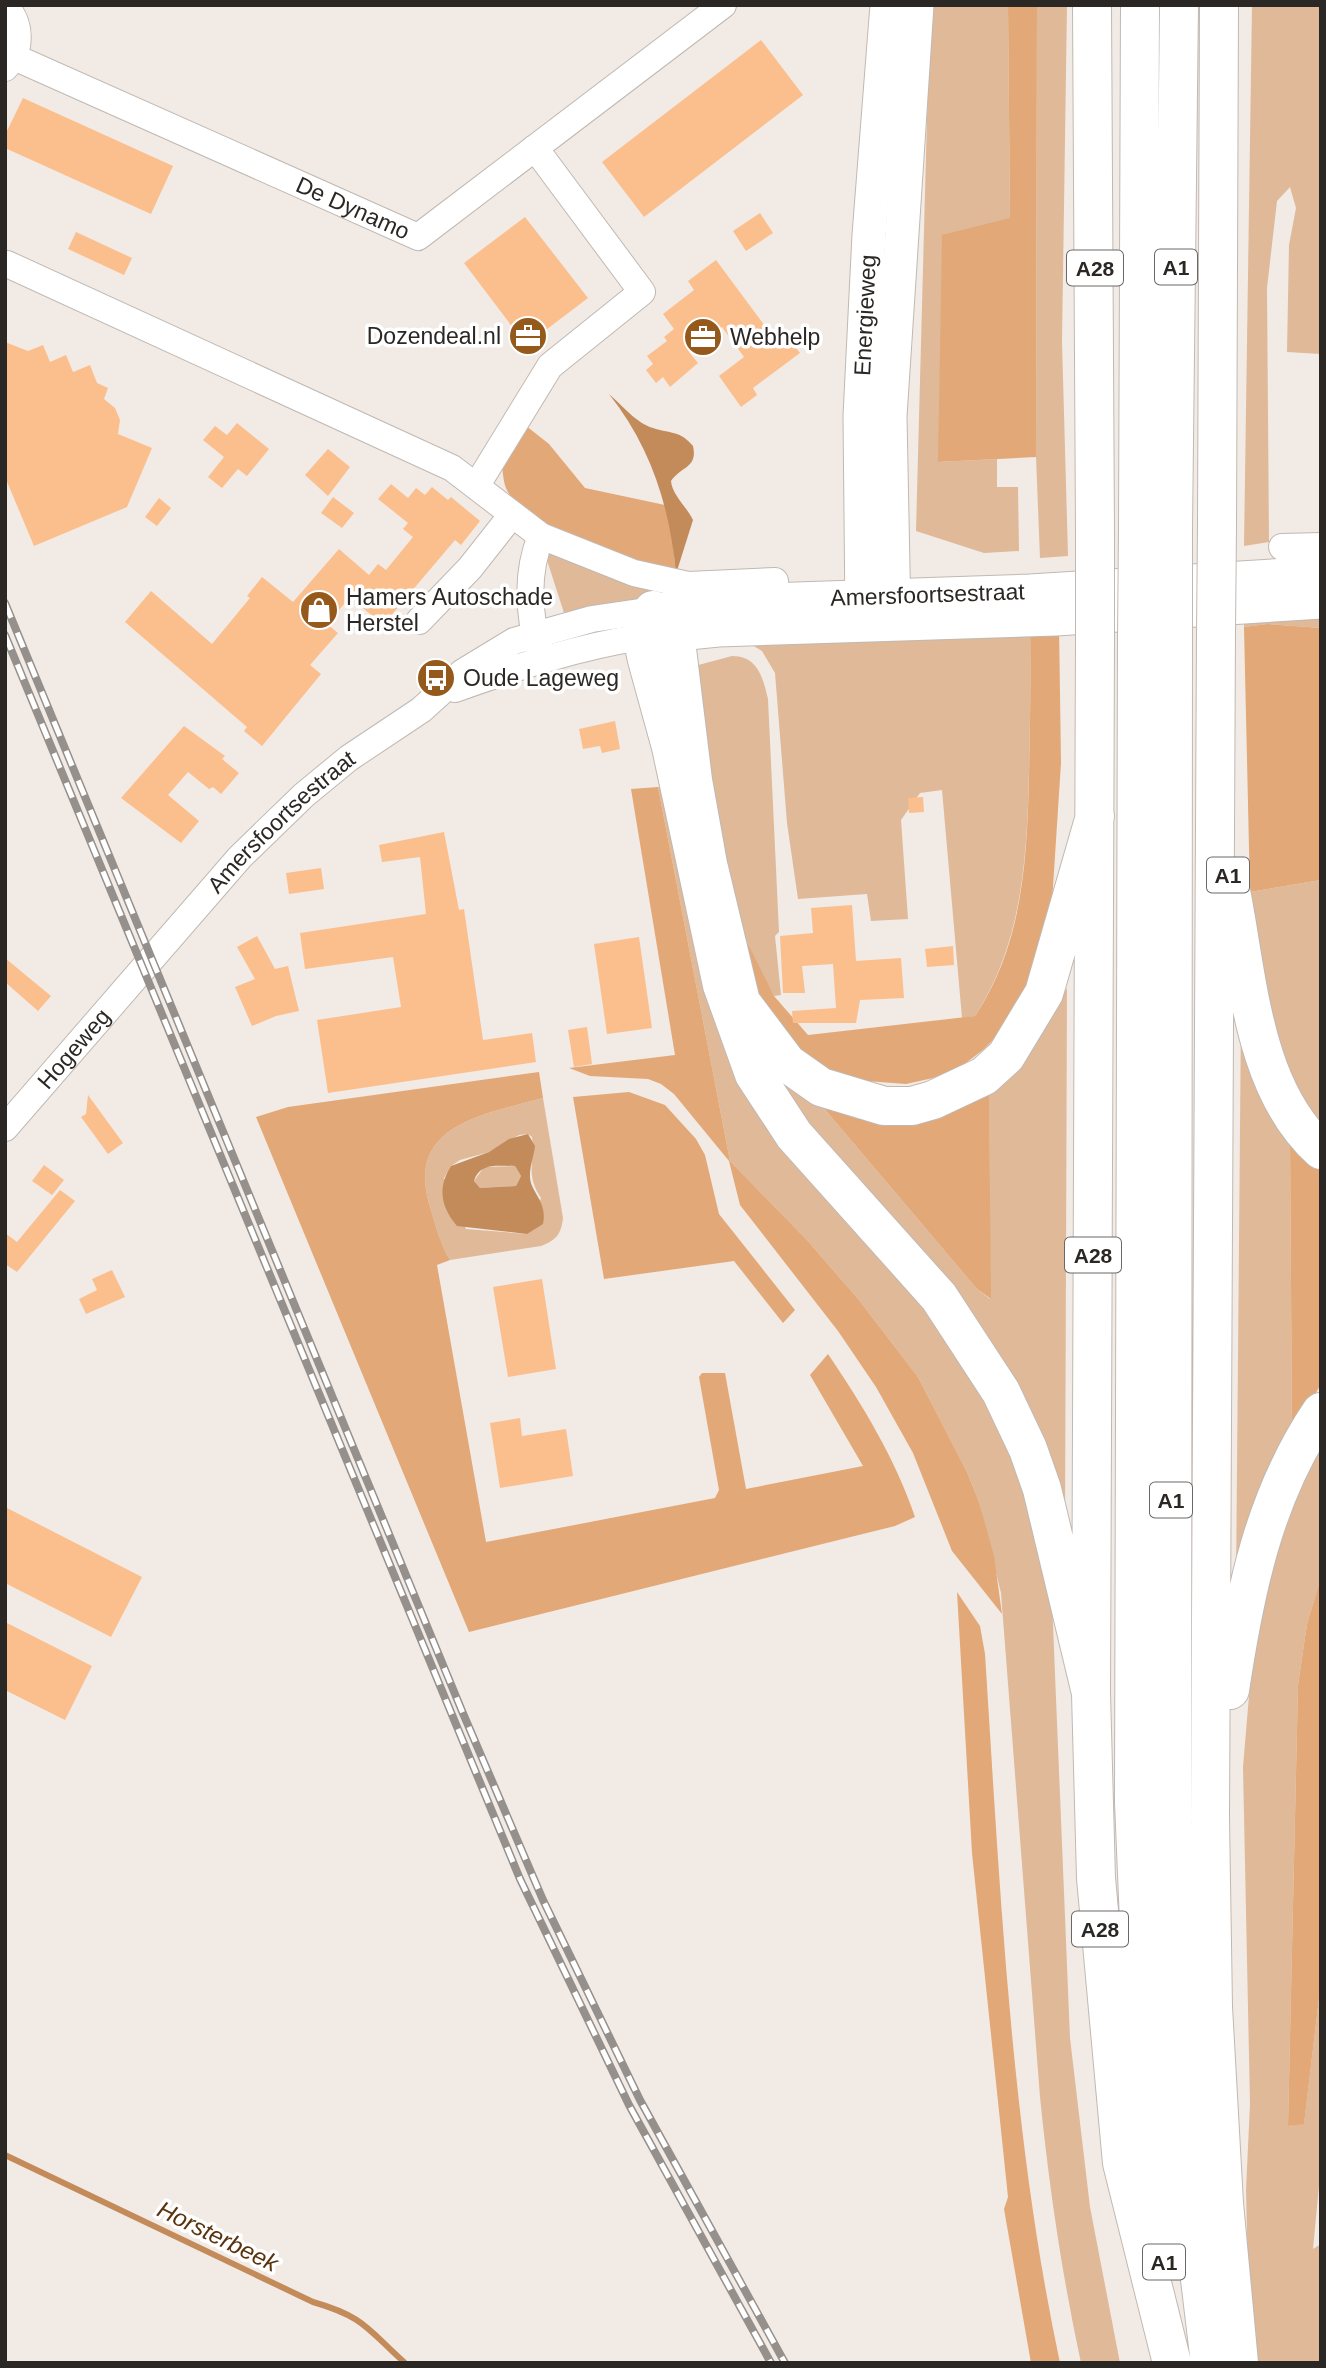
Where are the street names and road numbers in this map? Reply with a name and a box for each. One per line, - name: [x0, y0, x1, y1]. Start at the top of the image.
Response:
- street label: De Dynamo: [292, 171, 414, 245]
- road number: A28: [1067, 250, 1123, 286]
- road number: A1: [1155, 250, 1197, 284]
- street label: Energieweg: [849, 254, 881, 376]
- street label: Amersfoortsestraat: [830, 578, 1026, 611]
- street label: Amersfoortsestraat: [202, 745, 360, 898]
- road number: A1: [1207, 858, 1249, 892]
- street label: Hogeweg: [32, 1003, 115, 1094]
- road number: A28: [1065, 1238, 1121, 1272]
- road number: A1: [1150, 1482, 1192, 1518]
- road number: A28: [1072, 1912, 1128, 1946]
- road number: A1: [1143, 2244, 1185, 2280]

